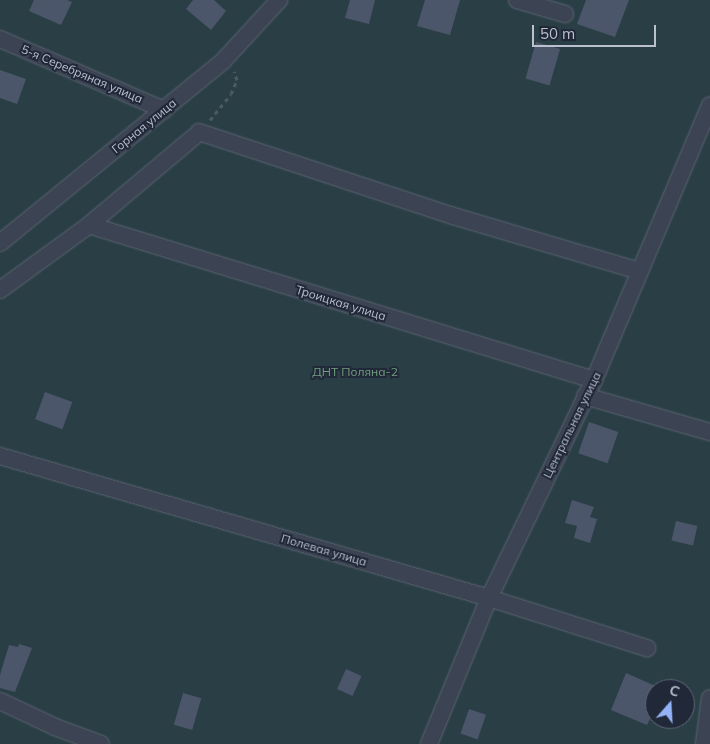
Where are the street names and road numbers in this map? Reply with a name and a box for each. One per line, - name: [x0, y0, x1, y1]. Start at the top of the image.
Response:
- street label: 5-я Серебряная улица: [19, 42, 145, 106]
- street label: Горная улица: [109, 96, 179, 156]
- street label: Троицкая улица: [294, 282, 388, 324]
- street label: Центральная улица: [540, 370, 604, 480]
- street label: Полевая улица: [280, 531, 368, 569]

